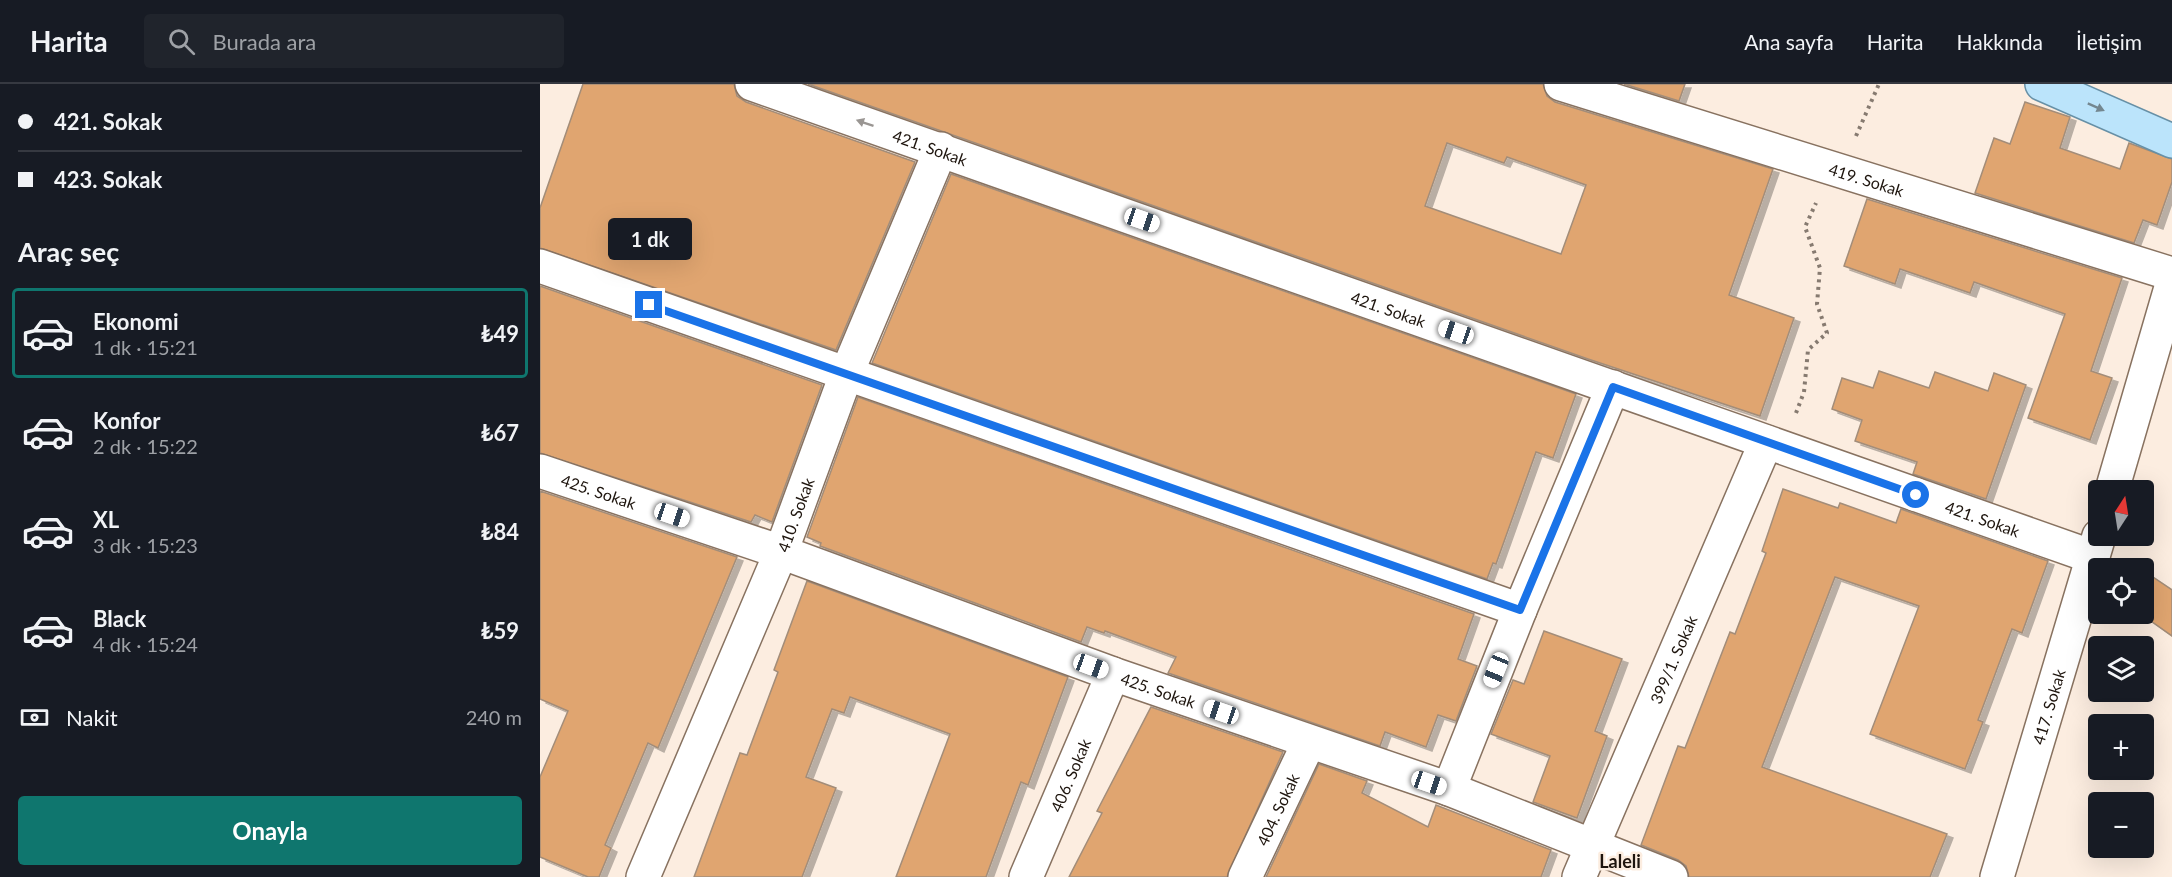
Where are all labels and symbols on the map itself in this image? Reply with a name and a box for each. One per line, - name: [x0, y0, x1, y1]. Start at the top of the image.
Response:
- one-way arrow: [2087, 102, 2105, 112]
- one-way arrow: [856, 118, 874, 127]
- street label: 421. Sokak: [890, 125, 971, 169]
- street label: 419. Sokak: [1827, 158, 1907, 200]
- car: [1122, 206, 1162, 234]
- callout: 1 dk: [607, 218, 691, 260]
- street label: 421. Sokak: [1349, 287, 1429, 331]
- route end: [635, 291, 662, 318]
- car: [1436, 318, 1476, 346]
- street label: 425. Sokak: [559, 469, 639, 512]
- street label: 410. Sokak: [772, 474, 817, 554]
- north arrow: [2088, 480, 2154, 546]
- route start: [1902, 481, 1929, 508]
- street label: 421. Sokak: [1943, 496, 2023, 540]
- car: [652, 501, 692, 529]
- street label: 399/1. Sokak: [1645, 611, 1700, 706]
- car: [1481, 650, 1511, 690]
- car: [1071, 651, 1111, 681]
- street label: 417. Sokak: [2028, 666, 2068, 746]
- street label: 425. Sokak: [1119, 668, 1199, 711]
- car: [1201, 698, 1241, 726]
- street label: 406. Sokak: [1046, 735, 1094, 814]
- street label: 404. Sokak: [1252, 769, 1303, 848]
- car: [1409, 769, 1449, 797]
- district label: Laleli: [1599, 850, 1641, 872]

